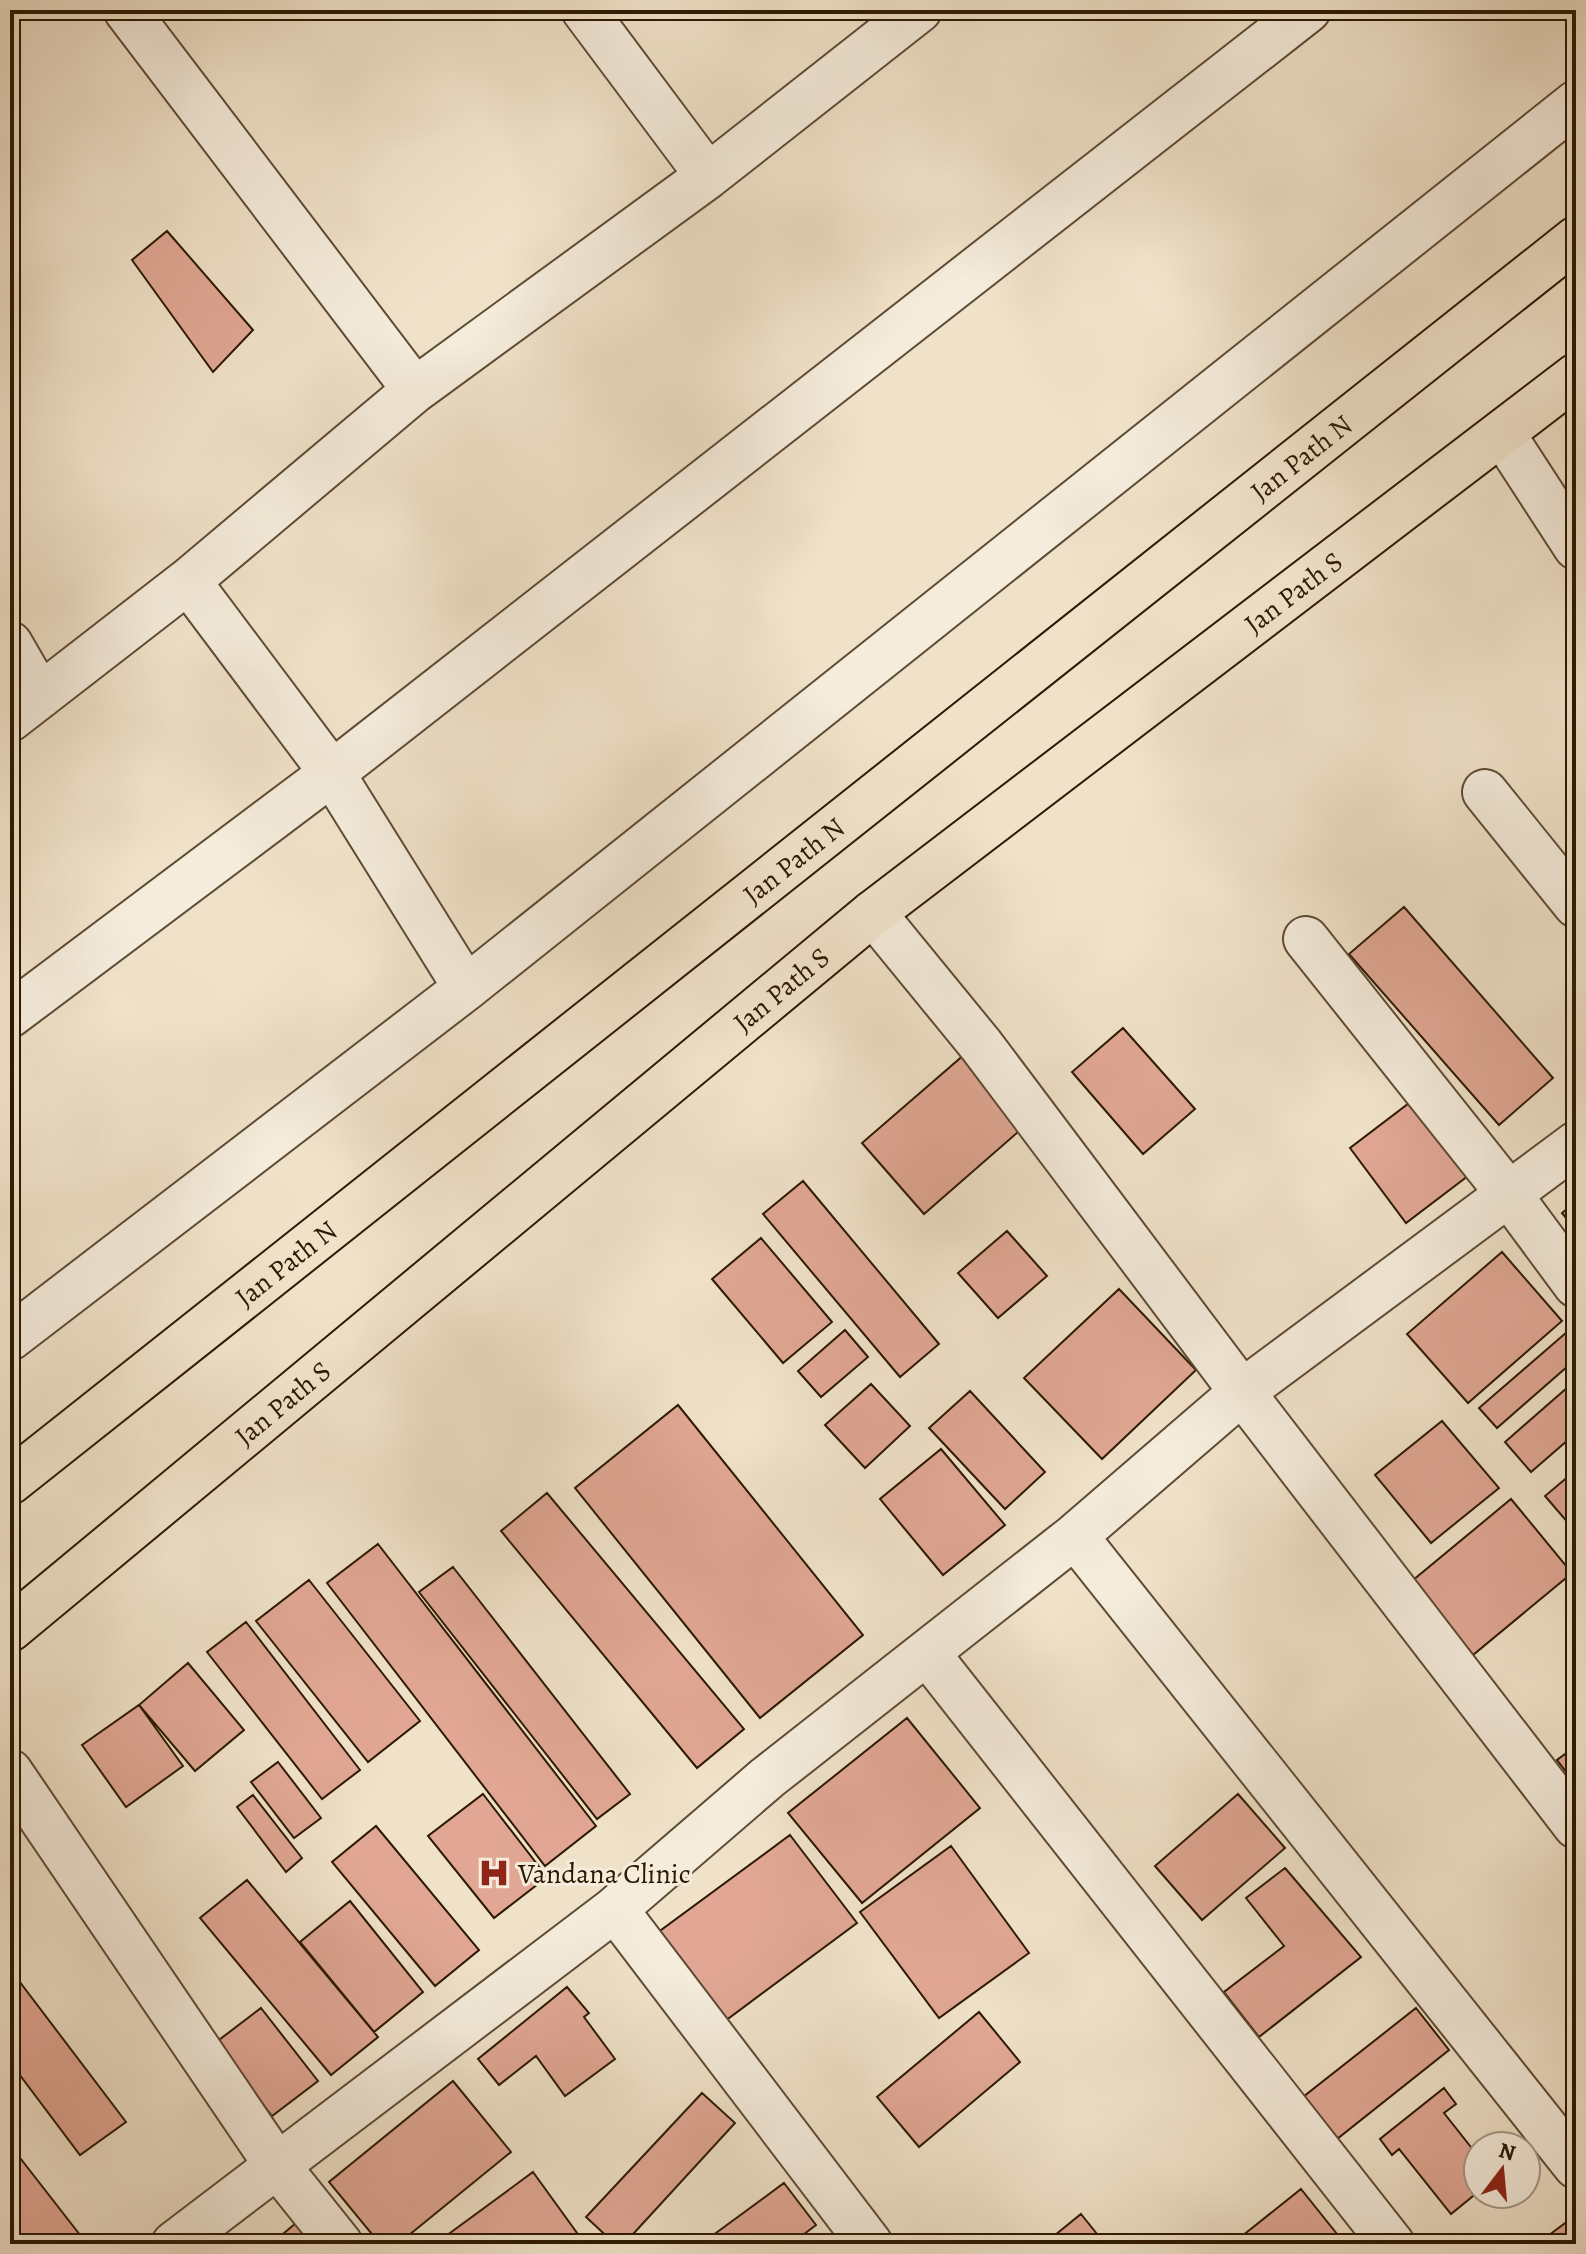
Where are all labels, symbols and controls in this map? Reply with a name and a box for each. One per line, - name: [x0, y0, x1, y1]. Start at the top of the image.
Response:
- street label: Jan Path N: [1243, 406, 1360, 510]
- street label: Jan Path S: [1237, 543, 1351, 643]
- street label: Jan Path N: [735, 809, 853, 913]
- street label: Jan Path S: [725, 939, 838, 1041]
- street label: Jan Path N: [227, 1212, 345, 1316]
- street label: Jan Path S: [227, 1352, 339, 1455]
- place label: Vandana Clinic: [517, 1855, 691, 1893]
- hospital icon: Vandana Clinic: [477, 1856, 511, 1890]
- north arrow: [1462, 2130, 1542, 2210]
- text: N: [1495, 2135, 1519, 2168]

